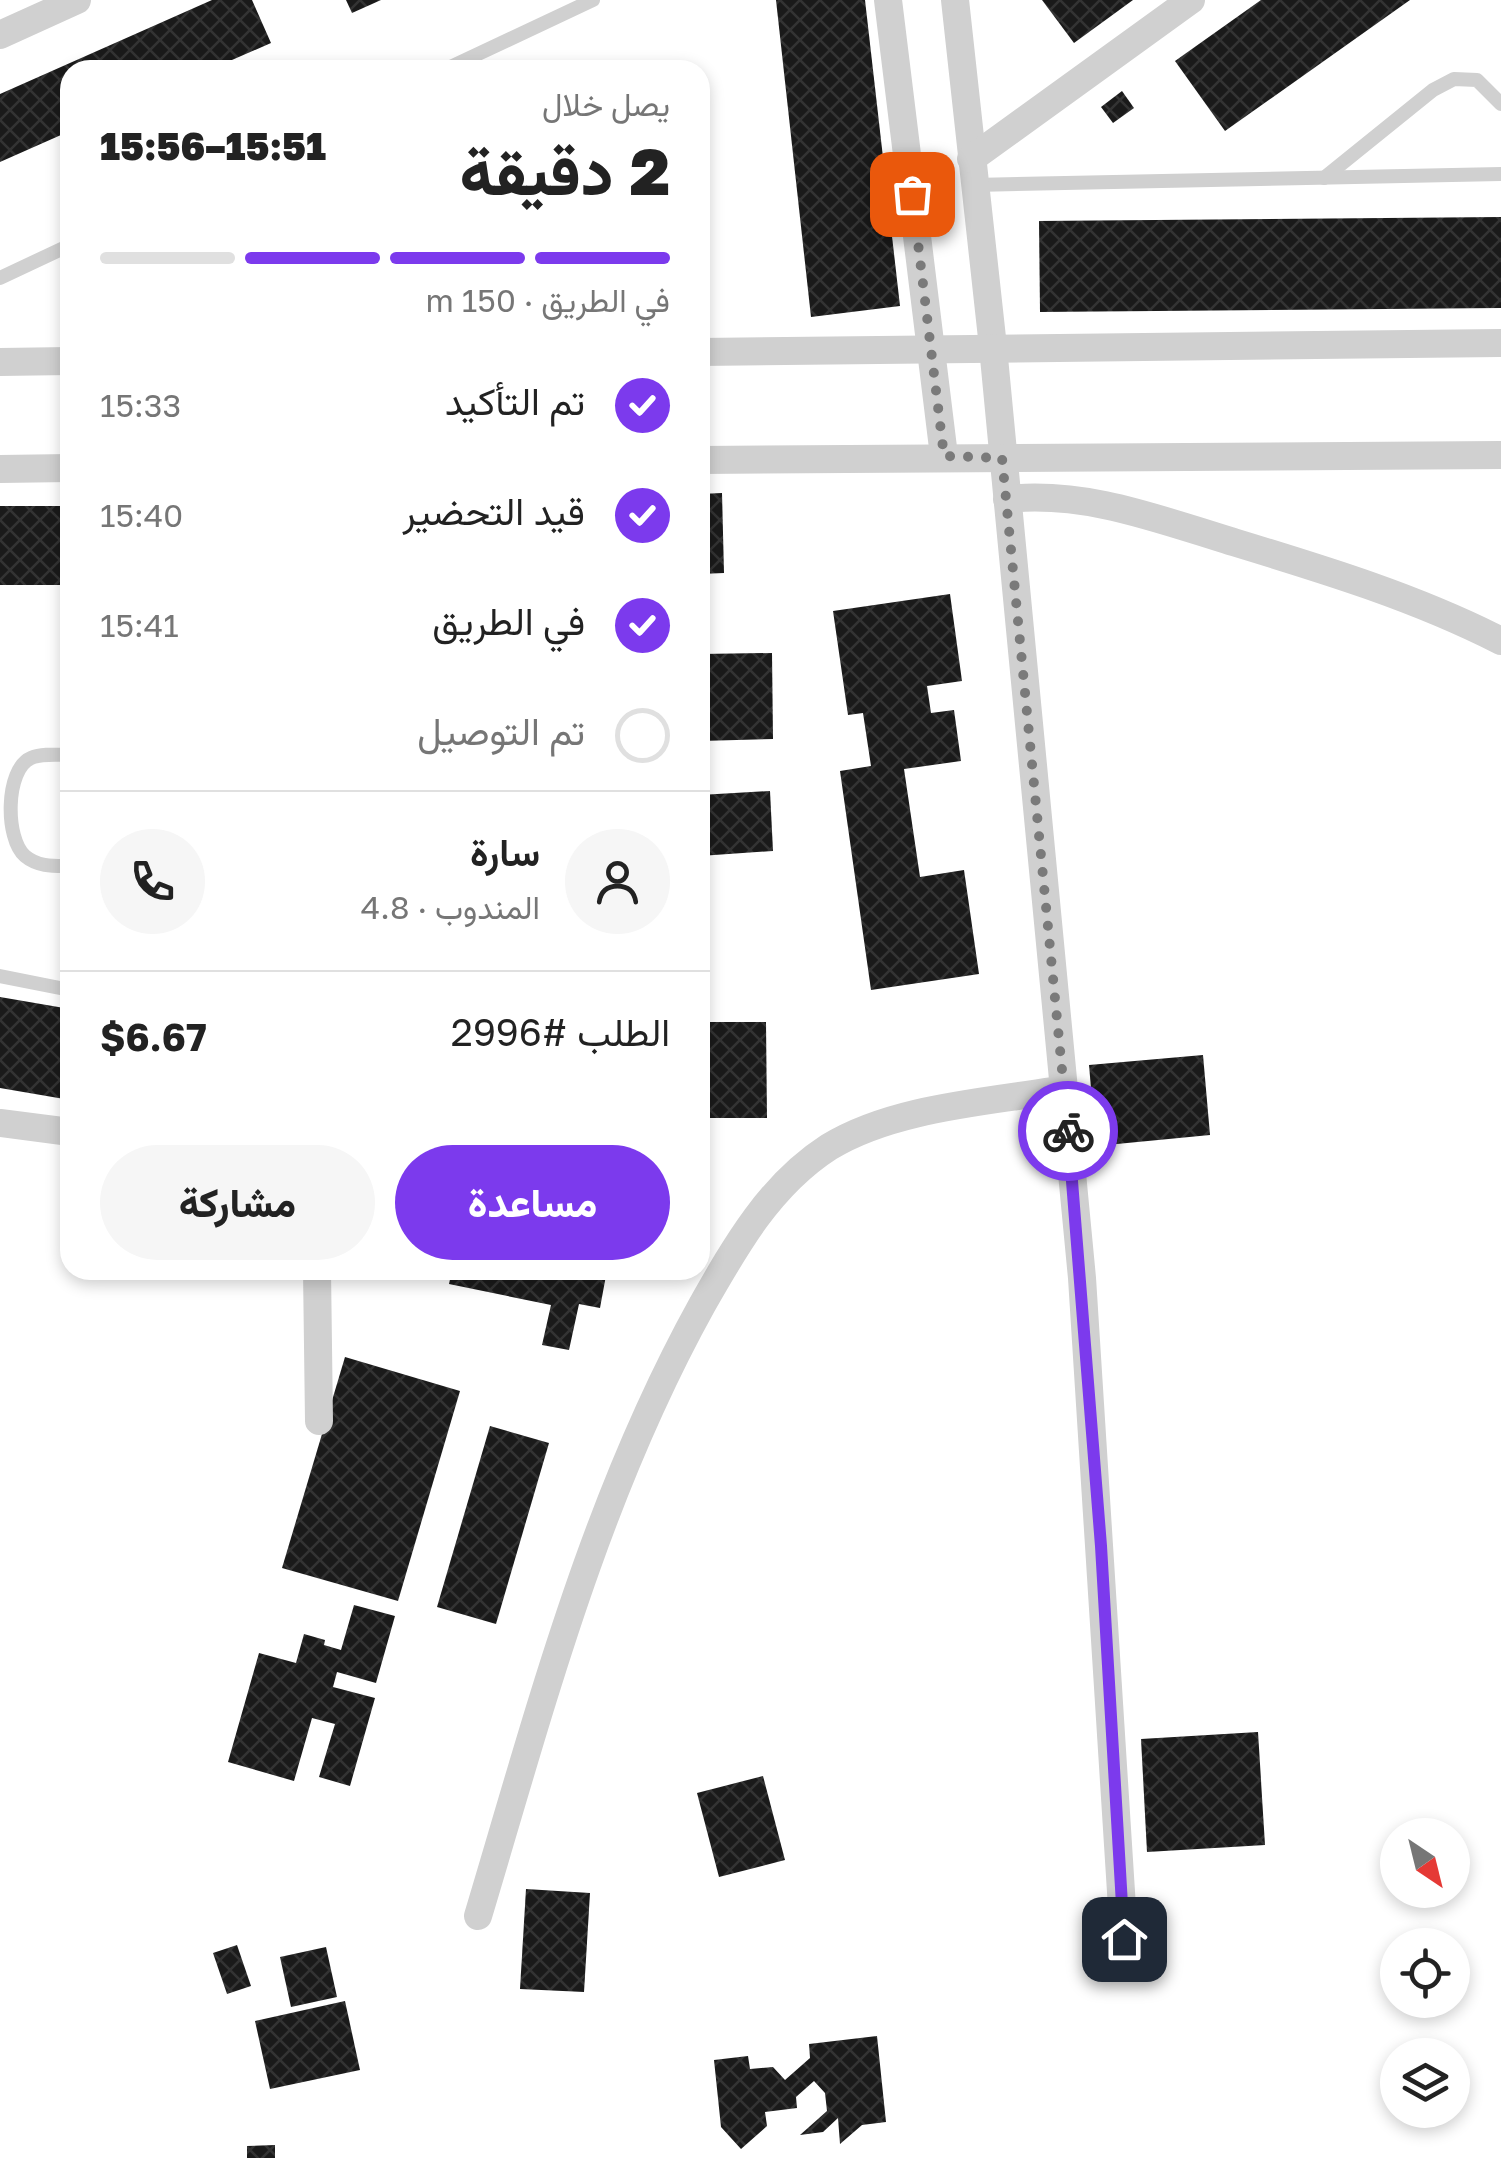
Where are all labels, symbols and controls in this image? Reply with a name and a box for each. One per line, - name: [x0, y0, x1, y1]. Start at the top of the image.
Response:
- text: يصل خلال: [542, 85, 670, 123]
- text: 15:51–15:56: [100, 123, 326, 168]
- text: 2 دقيقة: [460, 131, 670, 209]
- pin: [870, 152, 955, 237]
- icon: bag: [885, 167, 940, 222]
- text: في الطريق · 150 m: [426, 281, 670, 319]
- text: تم التأكيد: [445, 378, 585, 423]
- icon: check: [615, 378, 670, 433]
- text: 15:33: [100, 386, 181, 424]
- text: قيد التحضير: [402, 488, 585, 533]
- icon: check: [615, 488, 670, 543]
- text: 15:40: [100, 496, 183, 534]
- text: في الطريق: [432, 598, 585, 643]
- icon: check: [615, 598, 670, 653]
- text: 15:41: [100, 606, 179, 644]
- text: تم التوصيل: [417, 708, 585, 753]
- button: phone: [100, 829, 205, 934]
- text: سارة: [470, 829, 540, 874]
- button: person: [565, 829, 670, 934]
- text: المندوب · 4.8: [361, 888, 540, 926]
- text: الطلب #2996: [451, 1009, 670, 1054]
- text: $6.67: [100, 1014, 207, 1059]
- courier: [1018, 1081, 1118, 1181]
- icon: bike: [1041, 1104, 1096, 1159]
- button: مشاركة: [100, 1145, 375, 1260]
- button: مساعدة: [395, 1145, 670, 1260]
- north arrow: [1380, 1818, 1470, 1908]
- map controls: [1380, 1818, 1470, 2128]
- pin: [1082, 1897, 1167, 1982]
- icon: home: [1097, 1912, 1152, 1967]
- button: locate: [1380, 1928, 1470, 2018]
- button: layers: [1380, 2038, 1470, 2128]

